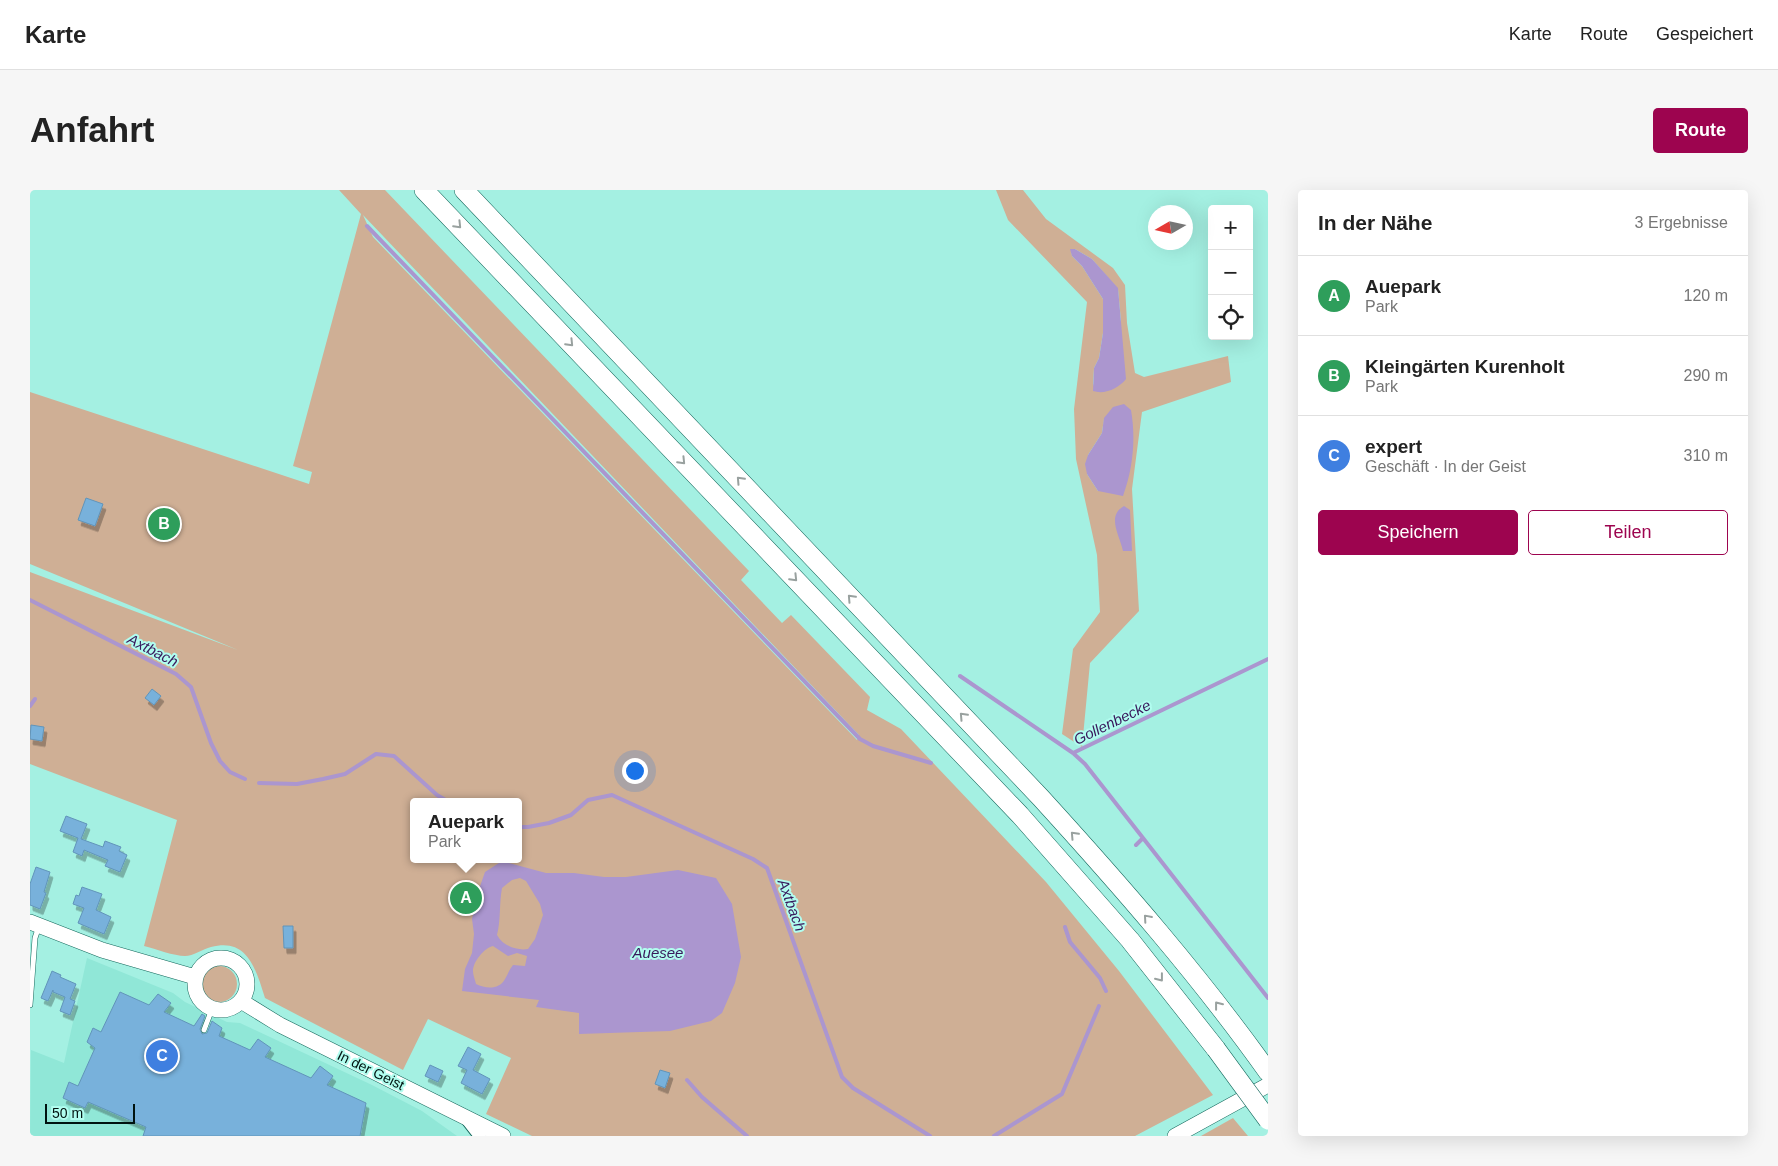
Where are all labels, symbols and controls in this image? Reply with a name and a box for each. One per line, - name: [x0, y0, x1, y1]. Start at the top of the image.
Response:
- text: Karte: [25, 21, 86, 48]
- text: Karte: [1509, 24, 1552, 44]
- text: Route: [1580, 24, 1628, 44]
- text: Gespeichert: [1656, 24, 1753, 44]
- button: Route: [1653, 108, 1748, 153]
- text: Anfahrt: [30, 110, 154, 149]
- north arrow: [1148, 205, 1193, 250]
- map controls: [1208, 205, 1253, 340]
- button: +: [1208, 205, 1253, 250]
- text: In der Nähe: [1318, 211, 1432, 234]
- text: 3 Ergebnisse: [1635, 214, 1728, 231]
- one-way arrow: [452, 220, 461, 229]
- button: −: [1208, 250, 1253, 295]
- text: Auepark: [1365, 276, 1441, 297]
- text: A: [1328, 287, 1340, 304]
- text: 120 m: [1684, 287, 1728, 304]
- button: locate: [1208, 295, 1253, 340]
- text: Park: [1365, 298, 1398, 315]
- one-way arrow: [564, 337, 573, 346]
- text: Kleingärten Kurenholt: [1365, 356, 1565, 377]
- text: B: [1328, 367, 1340, 384]
- text: 290 m: [1684, 367, 1728, 384]
- text: Park: [1365, 378, 1398, 395]
- text: expert: [1365, 436, 1422, 457]
- text: C: [1328, 447, 1340, 464]
- text: 310 m: [1684, 447, 1728, 464]
- one-way arrow: [676, 455, 685, 464]
- text: Geschäft · In der Geist: [1365, 458, 1526, 475]
- one-way arrow: [737, 477, 746, 486]
- pin: B: [148, 505, 180, 543]
- button: Speichern: [1318, 510, 1518, 555]
- button: Teilen: [1528, 510, 1728, 555]
- one-way arrow: [788, 572, 797, 581]
- one-way arrow: [848, 595, 857, 604]
- water label: Axtbach: [124, 630, 181, 670]
- water label: Gollenbecke: [1071, 696, 1153, 748]
- one-way arrow: [960, 713, 969, 722]
- your location: [622, 758, 648, 784]
- popup: [410, 798, 522, 863]
- text: Auepark: [428, 811, 504, 832]
- one-way arrow: [1071, 831, 1080, 840]
- text: Park: [428, 833, 461, 850]
- water label: Axtbach: [774, 876, 809, 933]
- pin: A: [450, 879, 482, 917]
- one-way arrow: [1144, 914, 1153, 923]
- water label: Auesee: [632, 944, 683, 961]
- one-way arrow: [1155, 973, 1164, 982]
- one-way arrow: [1216, 1002, 1224, 1011]
- pin: C: [146, 1037, 178, 1075]
- street label: In der Geist: [335, 1047, 407, 1093]
- scale bar: [45, 1101, 135, 1124]
- text: 50 m: [52, 1105, 83, 1121]

